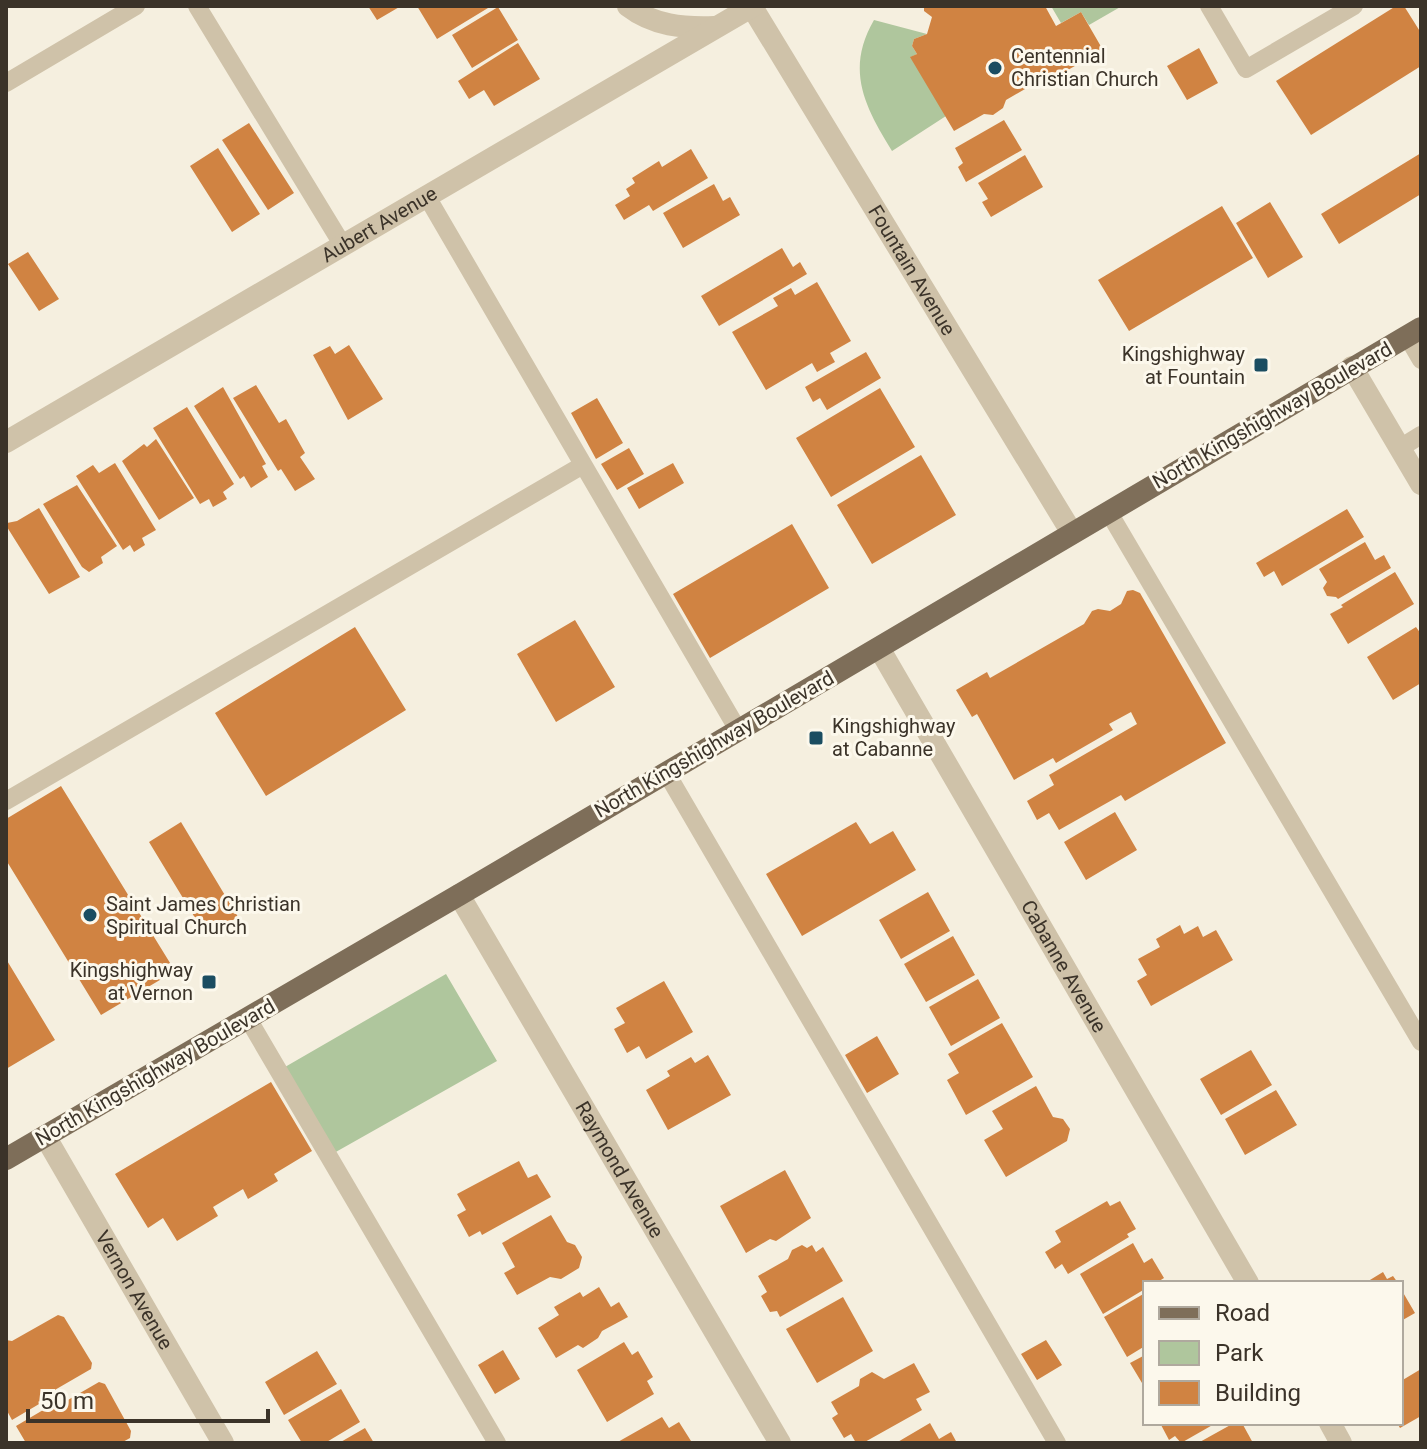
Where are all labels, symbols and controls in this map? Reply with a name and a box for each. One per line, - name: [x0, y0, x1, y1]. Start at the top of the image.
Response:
- place label: Centennial Christian Church: [1011, 44, 1158, 91]
- marker: Centennial Christian Church: [986, 59, 1004, 77]
- street label: Aubert Avenue: [317, 181, 441, 267]
- street label: Fountain Avenue: [863, 201, 961, 340]
- street label: North Kingshighway Boulevard: [1148, 337, 1396, 493]
- place label: Kingshighway at Fountain: [1122, 342, 1246, 389]
- marker: Kingshighway at Fountain: [1252, 356, 1270, 374]
- street label: North Kingshighway Boulevard: [590, 666, 838, 822]
- place label: Kingshighway at Cabanne: [832, 714, 956, 761]
- marker: Kingshighway at Cabanne: [807, 729, 825, 747]
- place label: Saint James Christian Spiritual Church: [106, 892, 301, 939]
- street label: Cabanne Avenue: [1016, 896, 1112, 1037]
- marker: Saint James Christian Spiritual Church: [81, 906, 99, 924]
- place label: Kingshighway at Vernon: [70, 958, 194, 1005]
- marker: Kingshighway at Vernon: [200, 973, 218, 991]
- street label: North Kingshighway Boulevard: [31, 994, 279, 1150]
- street label: Raymond Avenue: [570, 1097, 669, 1242]
- street label: Vernon Avenue: [90, 1226, 178, 1354]
- legend: [1143, 1281, 1403, 1425]
- text: Road: [1215, 1299, 1270, 1327]
- text: Park: [1215, 1339, 1264, 1367]
- scale bar: [28, 1373, 268, 1423]
- text: Building: [1215, 1379, 1301, 1407]
- text: 50 m: [40, 1387, 94, 1415]

